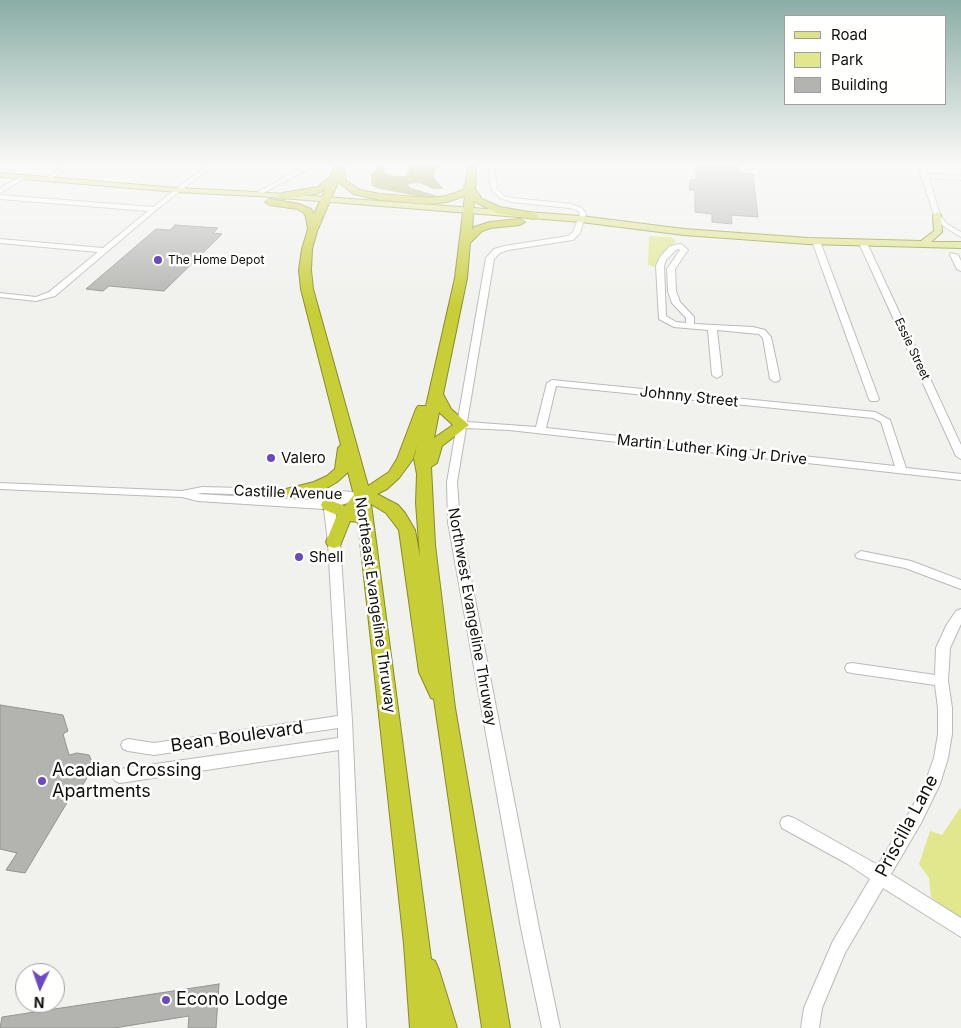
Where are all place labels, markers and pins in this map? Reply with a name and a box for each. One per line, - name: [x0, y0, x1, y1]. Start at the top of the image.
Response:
- place label: The Home Depot: [168, 253, 264, 267]
- marker: The Home Depot: [152, 254, 164, 266]
- place label: Valero: [281, 449, 326, 467]
- marker: Valero: [265, 452, 277, 464]
- place label: Shell: [309, 548, 344, 566]
- marker: Shell: [293, 551, 305, 563]
- place label: Acadian Crossing Apartments: [52, 760, 202, 802]
- marker: Acadian Crossing Apartments: [36, 775, 48, 787]
- place label: Econo Lodge: [176, 989, 288, 1011]
- marker: Econo Lodge: [160, 994, 172, 1006]

